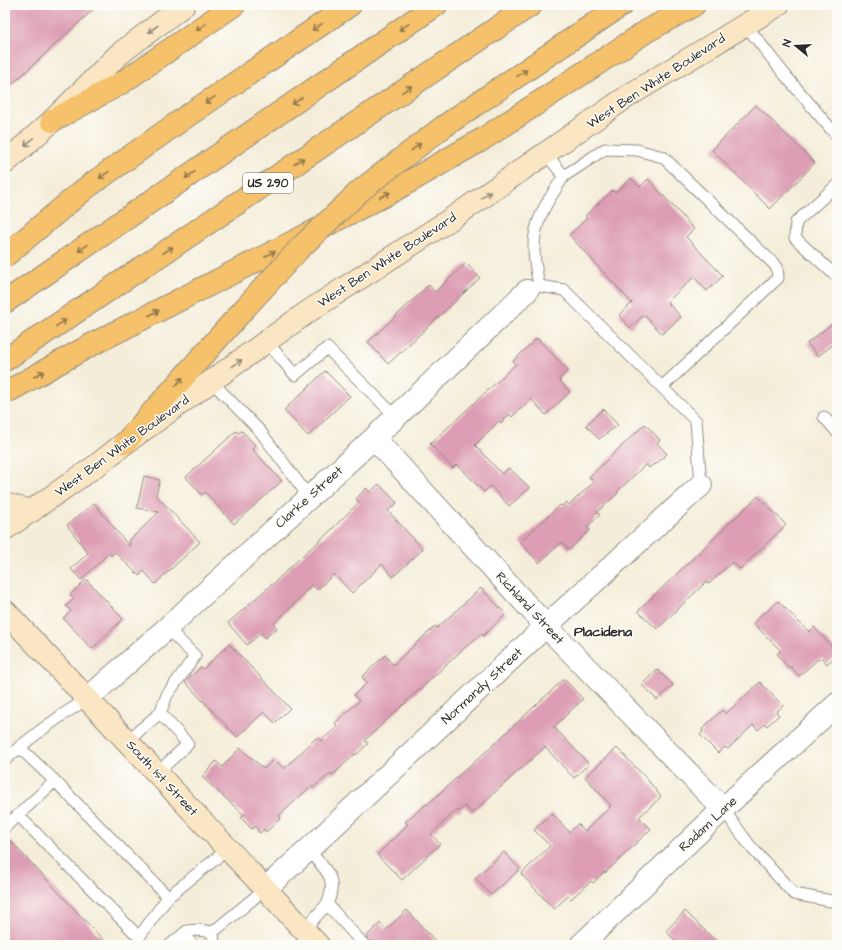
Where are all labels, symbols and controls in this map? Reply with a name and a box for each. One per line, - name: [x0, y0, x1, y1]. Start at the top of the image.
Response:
- one-way arrow: [196, 23, 207, 31]
- one-way arrow: [312, 23, 323, 31]
- one-way arrow: [399, 23, 410, 31]
- one-way arrow: [147, 24, 158, 33]
- north arrow: [776, 26, 816, 66]
- street label: West Ben White Boulevard: [583, 29, 729, 133]
- text: N: [779, 37, 795, 49]
- one-way arrow: [516, 68, 528, 76]
- one-way arrow: [401, 85, 412, 93]
- one-way arrow: [205, 96, 216, 104]
- one-way arrow: [292, 97, 303, 105]
- one-way arrow: [24, 137, 34, 146]
- one-way arrow: [410, 143, 421, 152]
- one-way arrow: [293, 157, 305, 165]
- one-way arrow: [98, 171, 109, 179]
- one-way arrow: [185, 171, 196, 179]
- road number: US 290: [243, 173, 293, 193]
- one-way arrow: [379, 191, 391, 198]
- one-way arrow: [480, 191, 491, 199]
- street label: West Ben White Boulevard: [314, 208, 460, 312]
- one-way arrow: [78, 244, 89, 252]
- one-way arrow: [162, 246, 173, 254]
- one-way arrow: [263, 250, 275, 257]
- one-way arrow: [147, 309, 159, 316]
- one-way arrow: [55, 319, 66, 327]
- one-way arrow: [231, 359, 242, 367]
- one-way arrow: [33, 370, 45, 378]
- one-way arrow: [174, 377, 184, 387]
- street label: West Ben White Boulevard: [51, 391, 193, 501]
- street label: Clarke Street: [271, 461, 347, 532]
- street label: Richland Street: [492, 568, 569, 649]
- district label: Placidena: [574, 622, 633, 642]
- street label: Normandy Street: [437, 643, 528, 729]
- street label: South 1st Street: [122, 736, 202, 820]
- street label: Radam Lane: [675, 792, 741, 856]

